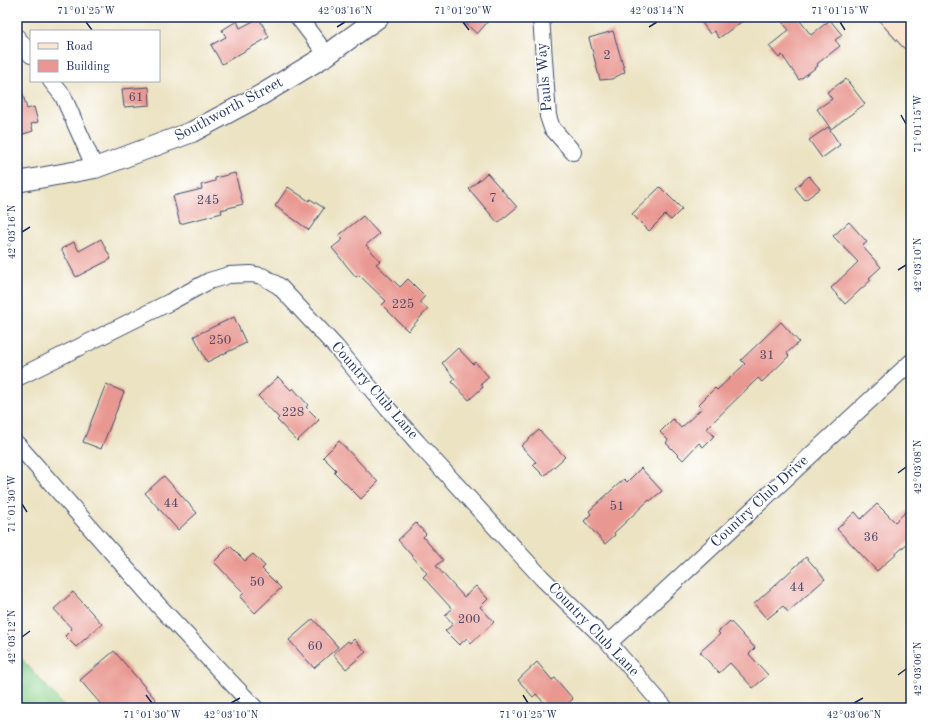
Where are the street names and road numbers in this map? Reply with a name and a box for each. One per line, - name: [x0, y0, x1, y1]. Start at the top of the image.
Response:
- street label: Pauls Way: [534, 42, 556, 112]
- street label: Southworth Street: [172, 75, 286, 145]
- street label: Country Club Lane: [328, 339, 420, 443]
- street label: Country Club Drive: [708, 453, 812, 551]
- street label: Country Club Lane: [545, 580, 641, 680]

